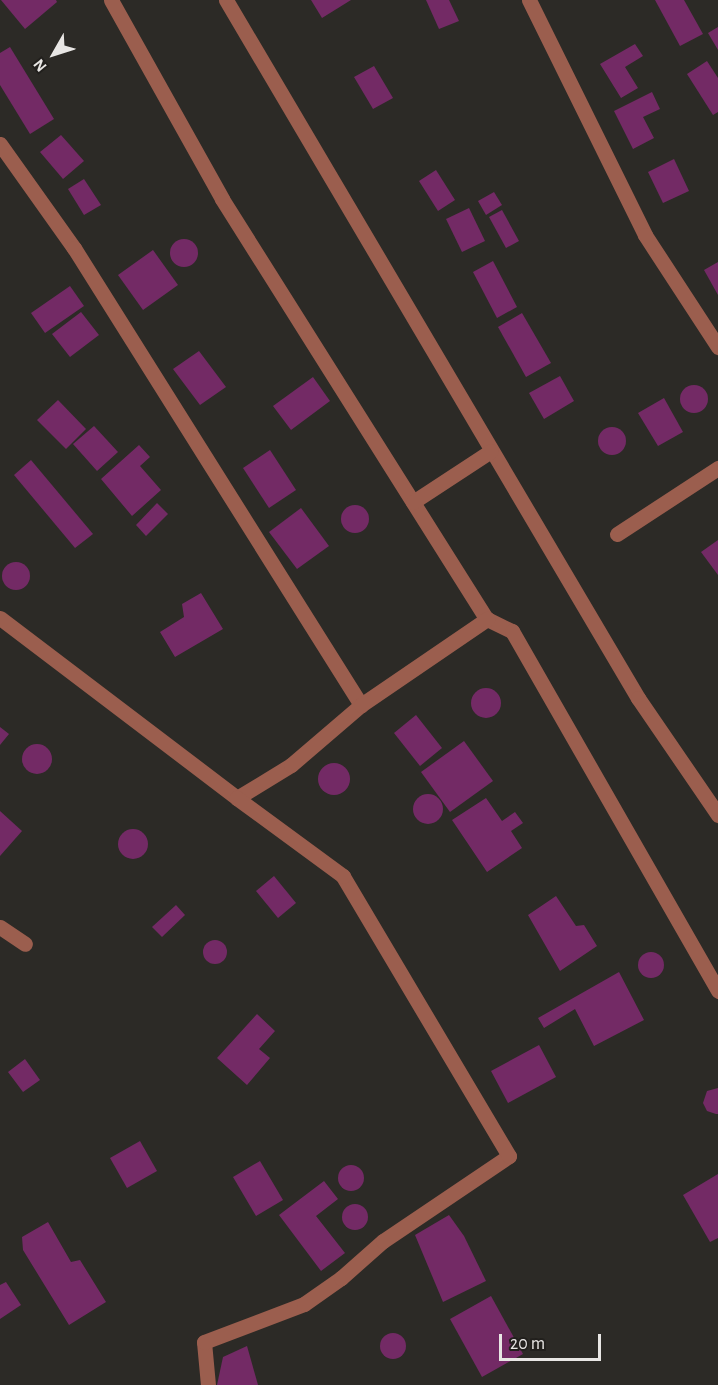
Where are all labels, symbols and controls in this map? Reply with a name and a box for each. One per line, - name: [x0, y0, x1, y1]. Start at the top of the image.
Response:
- north arrow: [24, 24, 84, 84]
- text: N: [30, 56, 50, 75]
- scale bar: [502, 1322, 604, 1360]
- text: 20 m: [510, 1335, 545, 1353]

